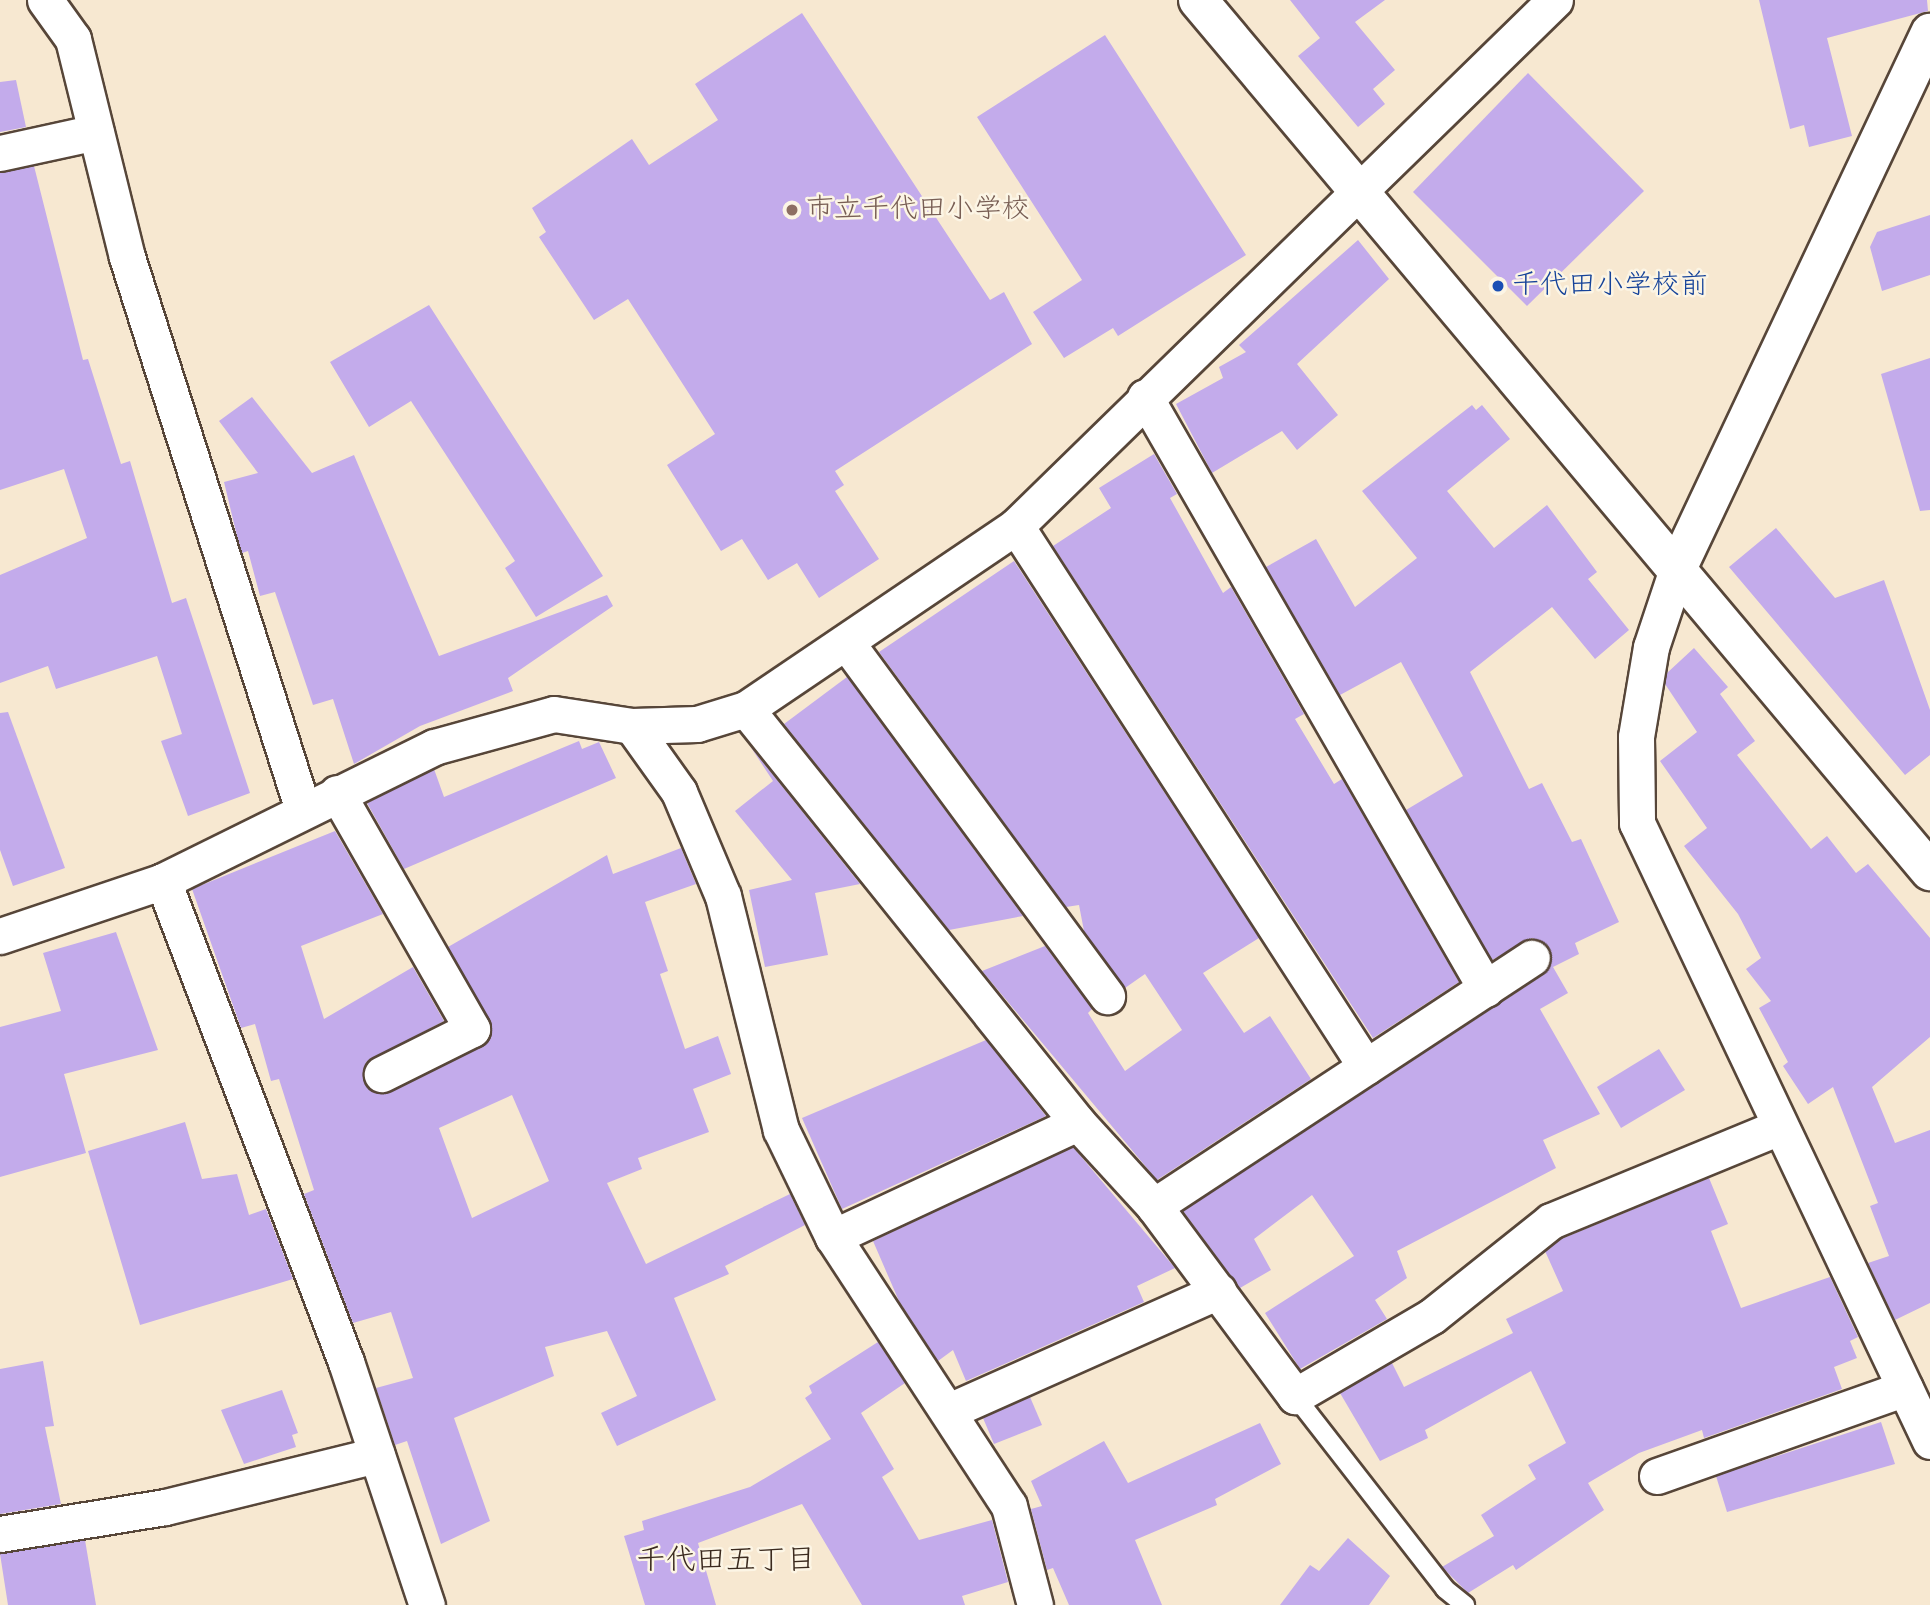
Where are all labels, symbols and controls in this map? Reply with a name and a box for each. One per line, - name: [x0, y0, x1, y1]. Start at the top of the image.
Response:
- place label: 市立千代田小学校: [806, 193, 1030, 227]
- marker: 市立千代田小学校: [784, 202, 800, 218]
- place label: 千代田小学校前: [1512, 269, 1708, 303]
- marker: 千代田小学校前: [1490, 278, 1506, 294]
- district label: 千代田五丁目: [636, 1543, 816, 1579]

